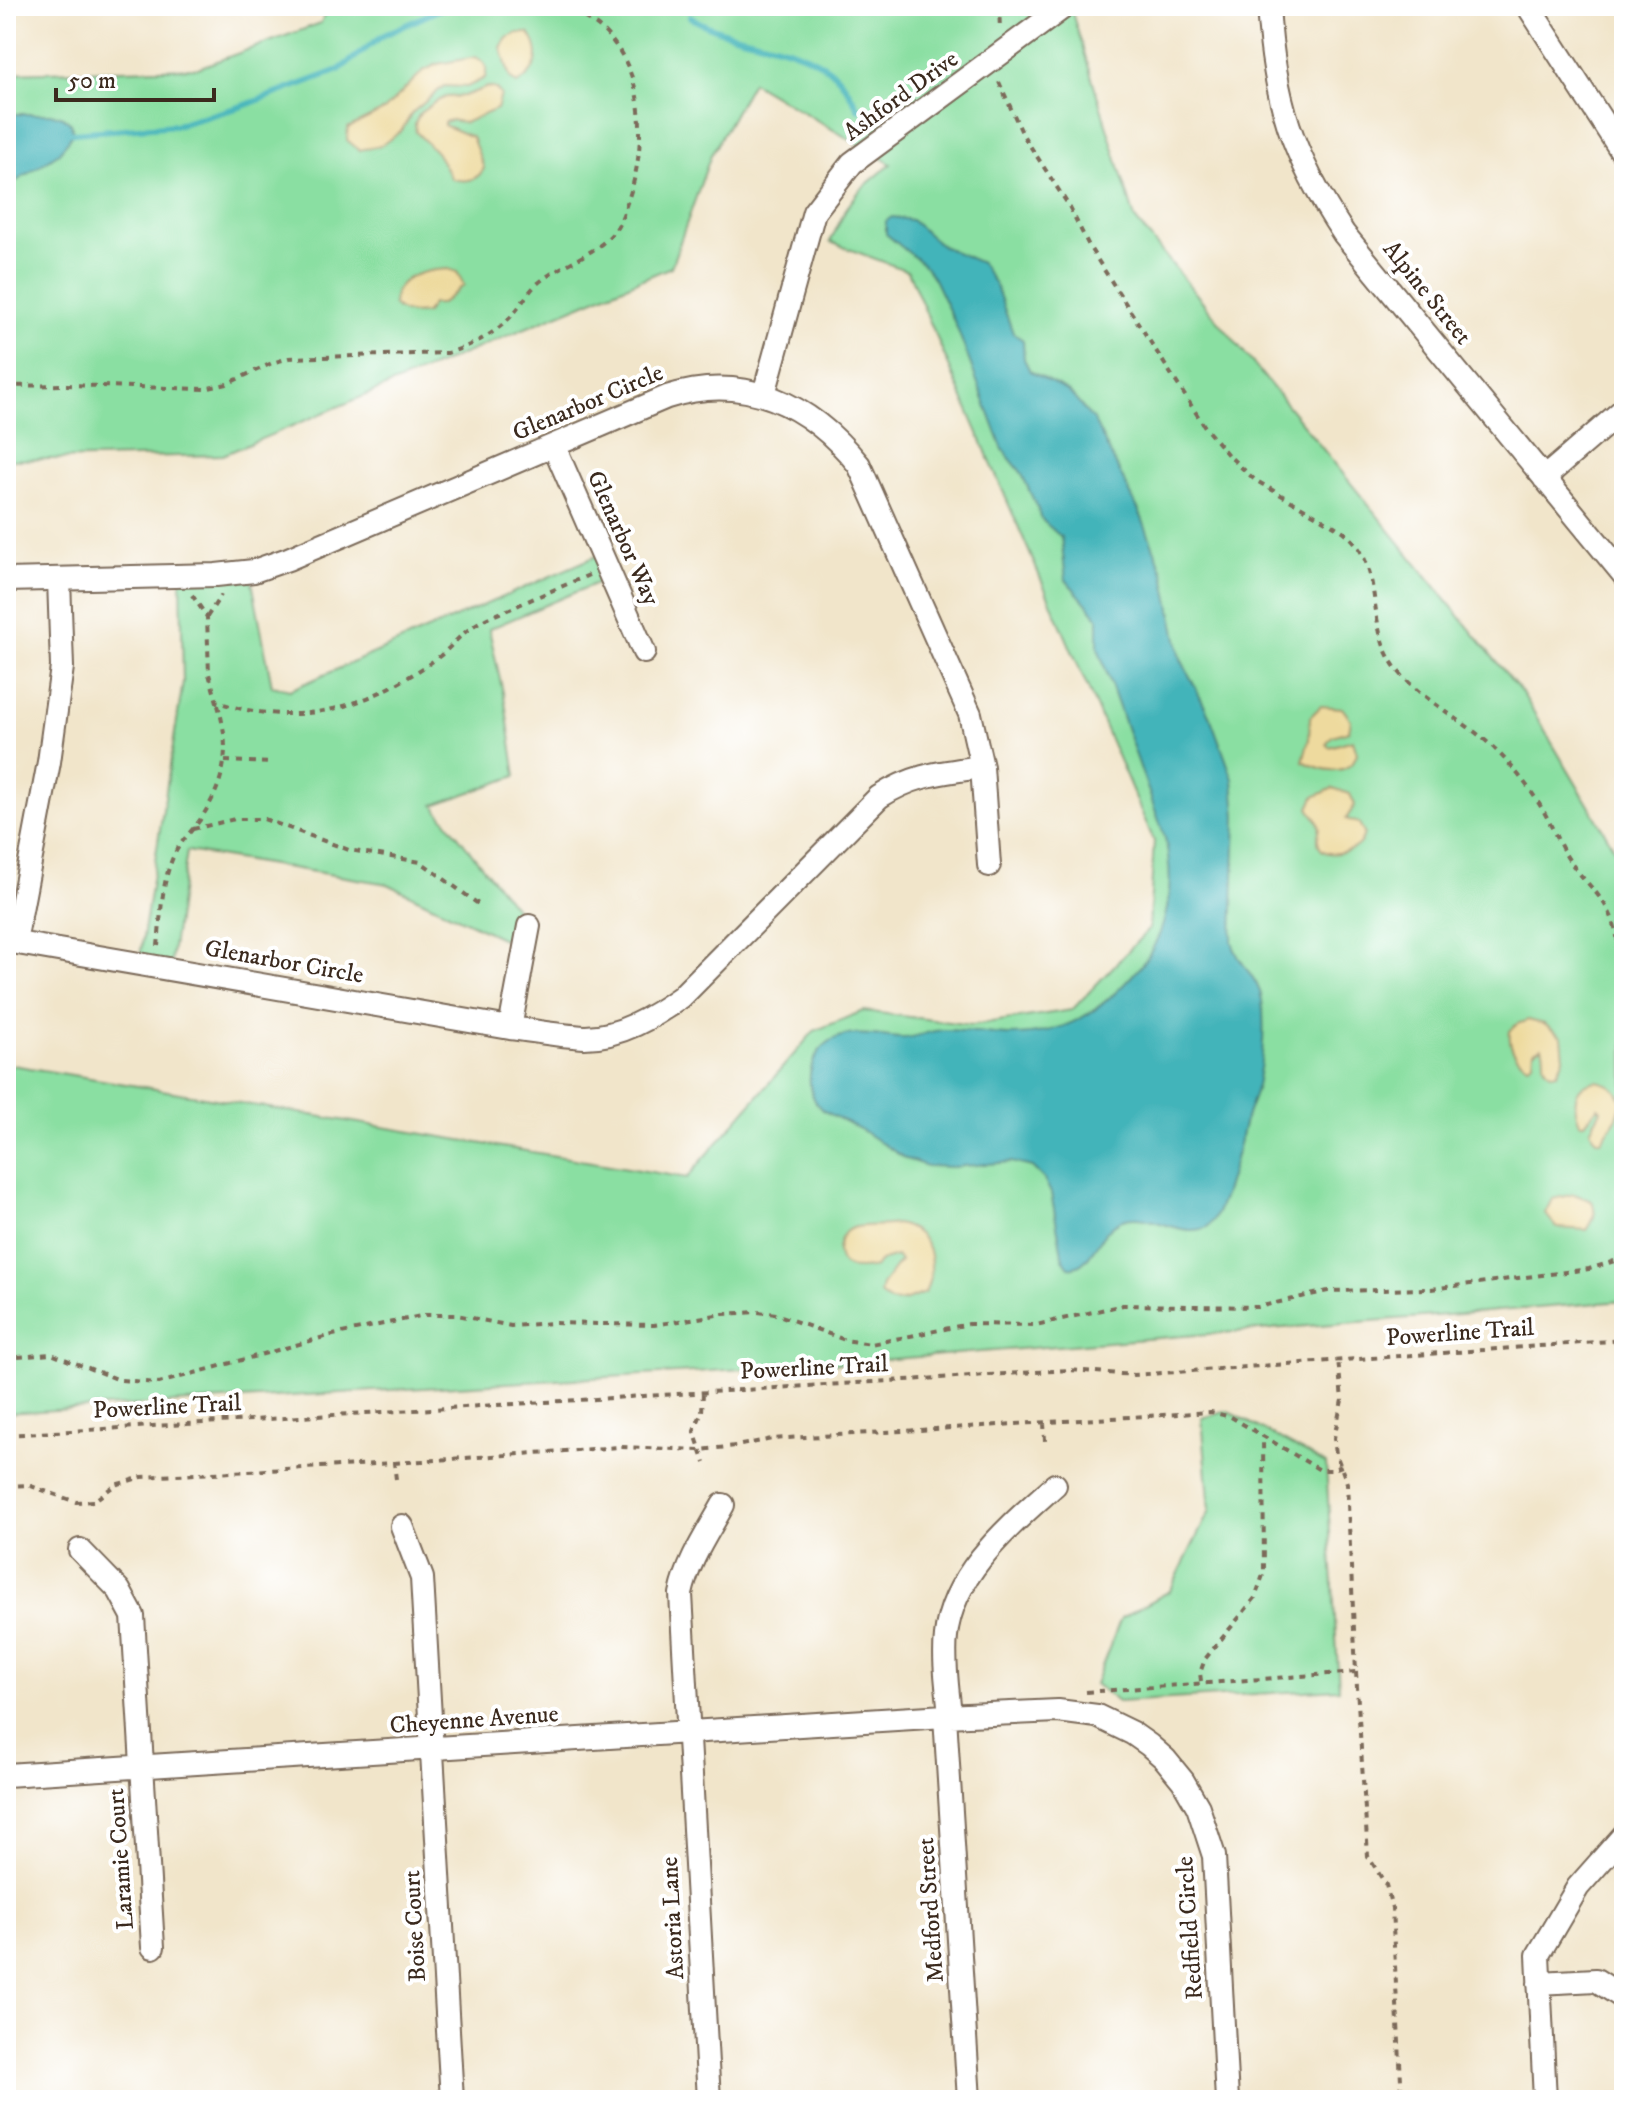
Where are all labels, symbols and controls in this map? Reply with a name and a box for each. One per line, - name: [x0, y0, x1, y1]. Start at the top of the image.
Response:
- street label: Ashford Drive: [838, 44, 964, 148]
- scale bar: [56, 52, 214, 102]
- text: 50 m: [68, 66, 116, 96]
- street label: Alpine Street: [1376, 235, 1478, 351]
- street label: Glenarbor Circle: [508, 358, 668, 448]
- street label: Glenarbor Way: [580, 466, 666, 611]
- street label: Glenarbor Circle: [202, 933, 366, 991]
- street label: Powerline Trail: [1385, 1313, 1536, 1353]
- street label: Powerline Trail: [739, 1349, 890, 1387]
- street label: Powerline Trail: [92, 1388, 243, 1426]
- street label: Cheyenne Avenue: [389, 1699, 559, 1741]
- street label: Laramie Court: [101, 1787, 141, 1931]
- street label: Medford Street: [911, 1836, 951, 1984]
- street label: Redfield Circle: [1170, 1855, 1210, 2001]
- street label: Astoria Lane: [655, 1856, 691, 1980]
- street label: Boise Court: [397, 1869, 433, 1983]

